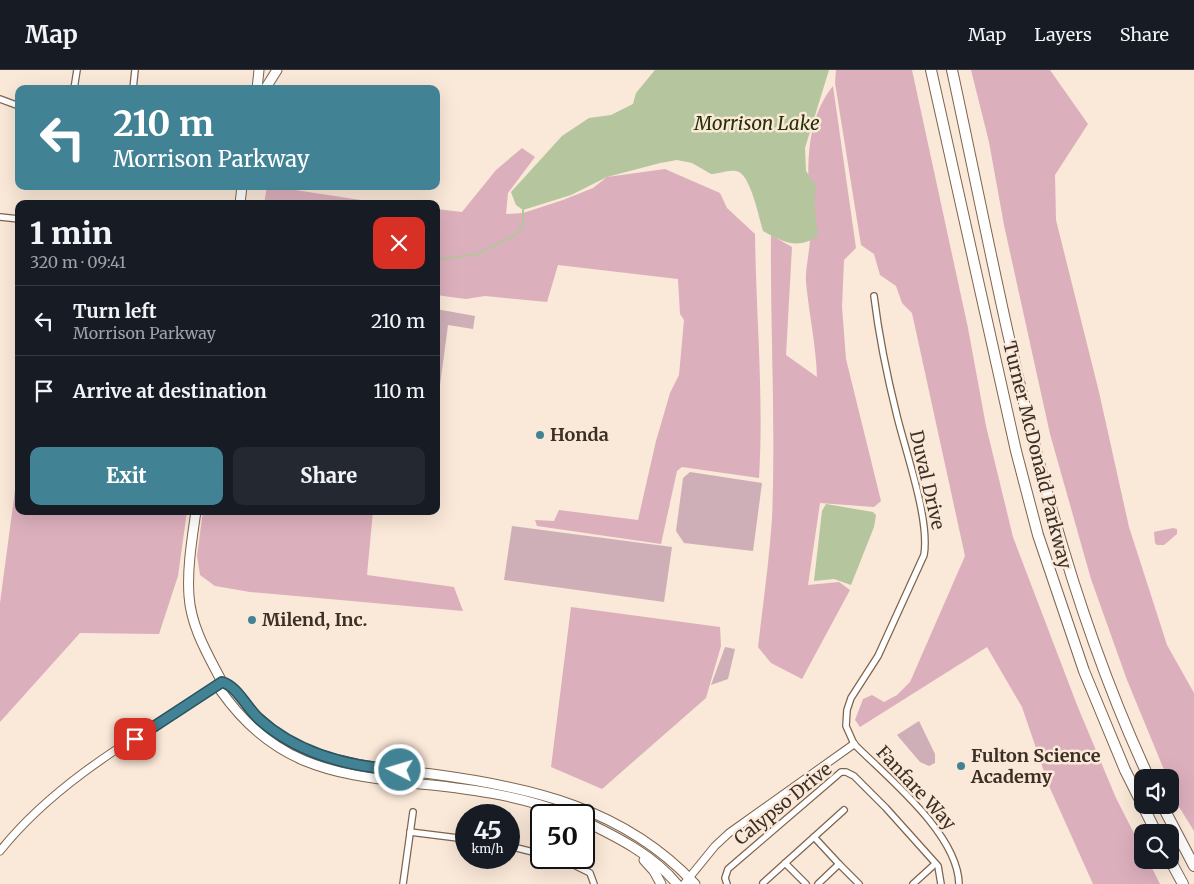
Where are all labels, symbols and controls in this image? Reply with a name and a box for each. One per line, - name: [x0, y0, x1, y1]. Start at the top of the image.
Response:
- text: Map: [25, 19, 78, 50]
- text: Map: [968, 23, 1006, 46]
- text: Layers: [1034, 23, 1092, 46]
- text: Share: [1120, 23, 1169, 46]
- text: 210 m: [113, 102, 214, 146]
- icon: left: [30, 105, 95, 170]
- water label: Morrison Lake: [693, 111, 820, 135]
- text: Morrison Parkway: [113, 145, 309, 173]
- text: 1 min: [30, 214, 112, 252]
- button: close: [373, 217, 425, 269]
- text: 320 m · 09:41: [30, 252, 126, 272]
- text: Turn left: [73, 299, 157, 323]
- icon: left: [30, 307, 58, 335]
- text: 210 m: [371, 309, 425, 333]
- text: Morrison Parkway: [73, 323, 216, 343]
- street label: Turner McDonald Parkway: [998, 339, 1077, 572]
- icon: arrive: [30, 377, 58, 405]
- text: Arrive at destination: [73, 379, 267, 403]
- text: 110 m: [374, 379, 425, 403]
- place label: Honda: [550, 423, 609, 446]
- street label: Duval Drive: [905, 428, 950, 532]
- marker: Honda: [534, 429, 546, 441]
- button: Exit: [30, 447, 223, 505]
- button: Share: [233, 447, 425, 505]
- place label: Milend, Inc.: [262, 608, 367, 631]
- marker: Milend, Inc.: [246, 614, 258, 626]
- pin: [114, 718, 156, 760]
- icon: arrive: [121, 725, 149, 753]
- street label: Fanfare Way: [872, 741, 961, 835]
- position arrow: [373, 743, 425, 795]
- place label: Fulton Science Academy: [970, 744, 1101, 788]
- street label: Calypso Drive: [729, 757, 836, 850]
- marker: Fulton Science Academy: [955, 760, 967, 772]
- map controls: [1134, 769, 1179, 869]
- button: sound: [1134, 769, 1179, 814]
- speed limit sign: 50: [530, 804, 595, 869]
- text: 45: [473, 814, 502, 846]
- button: search: [1134, 824, 1179, 869]
- text: km/h: [472, 841, 503, 856]

